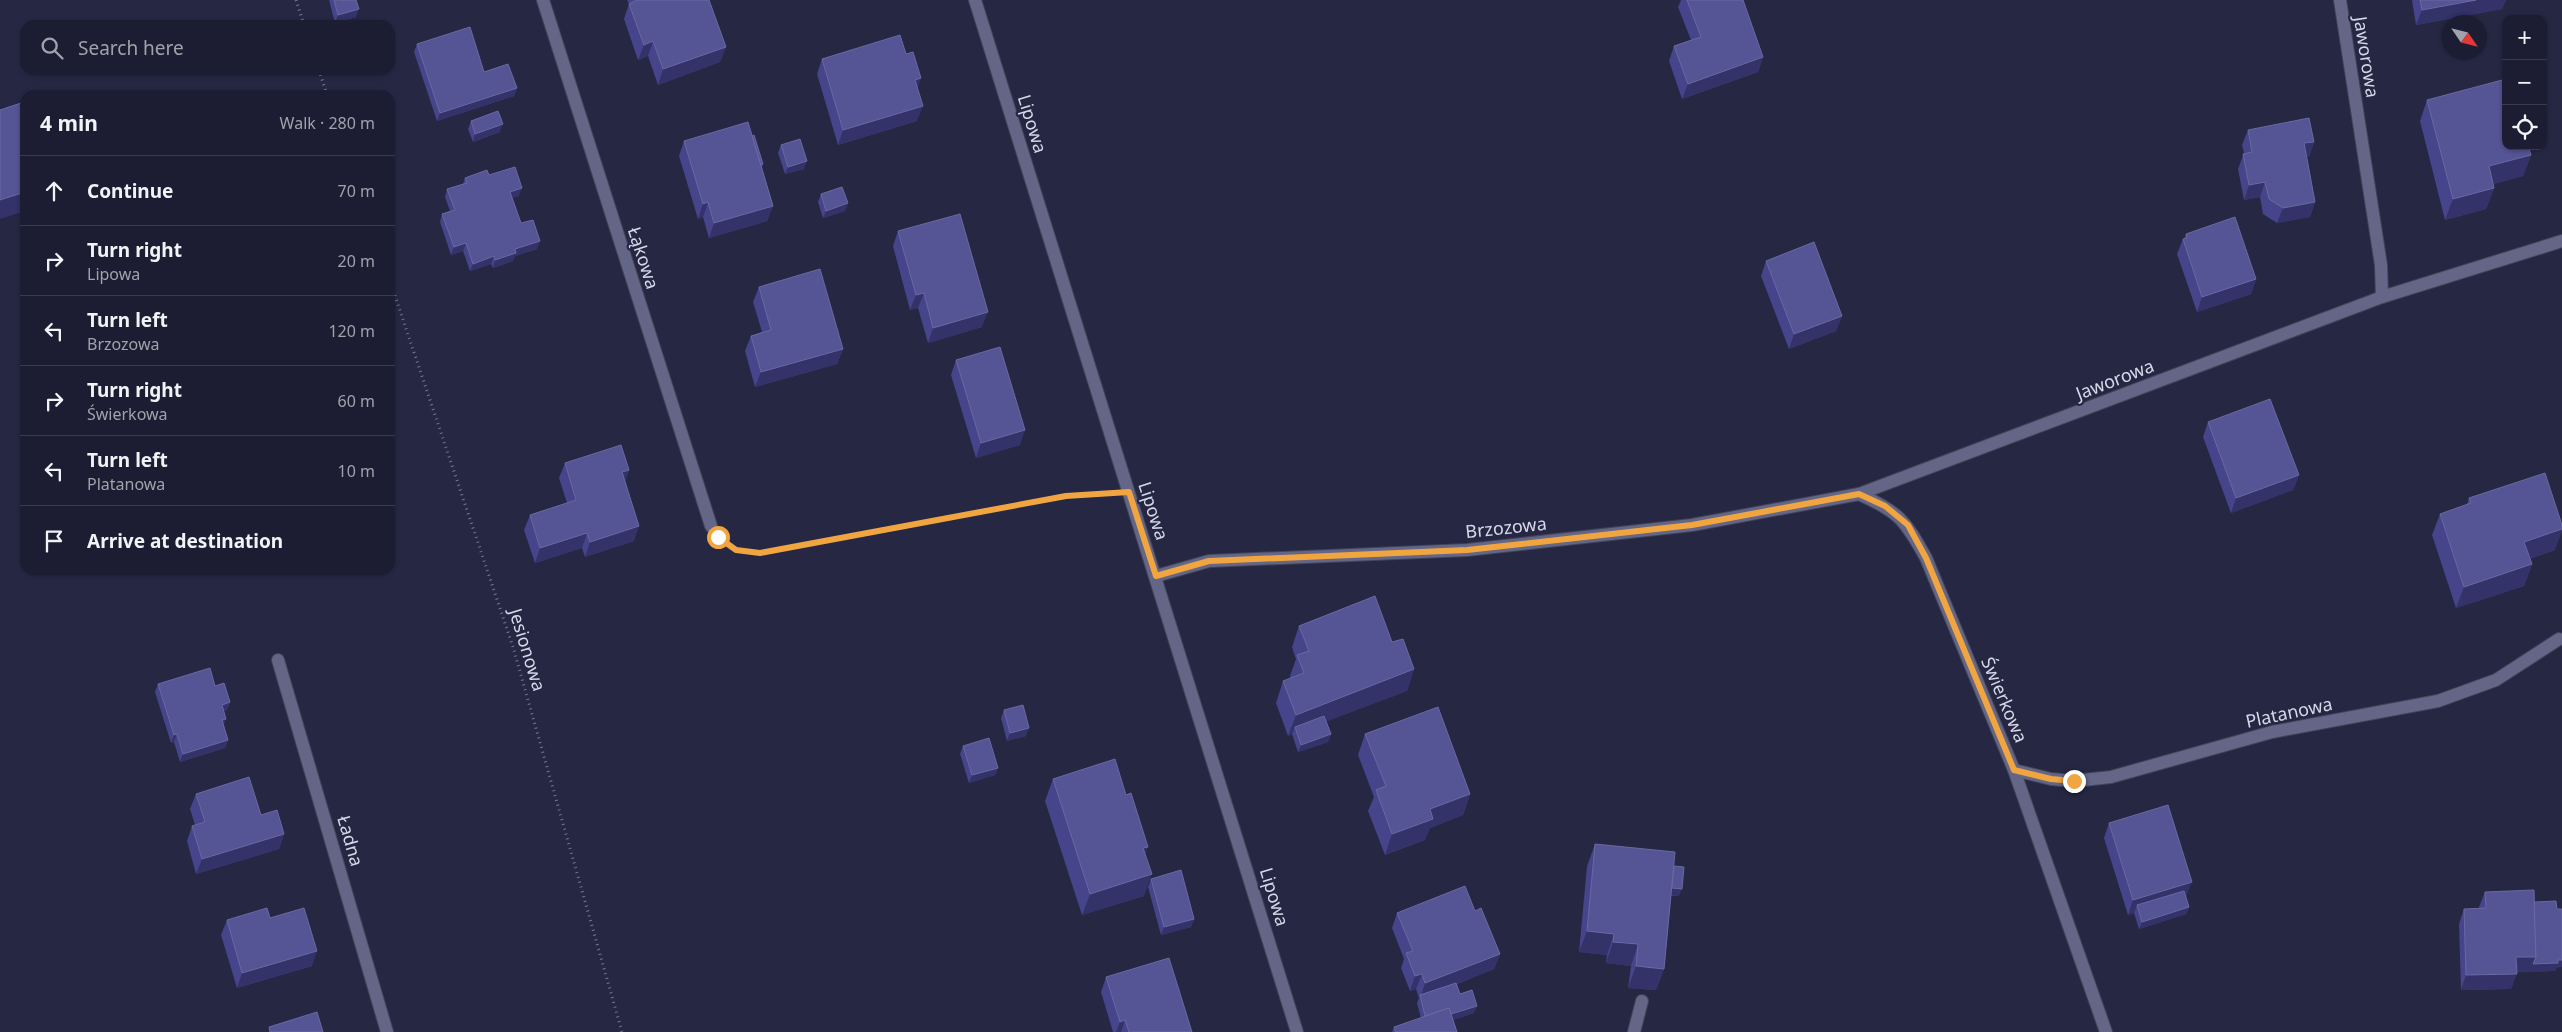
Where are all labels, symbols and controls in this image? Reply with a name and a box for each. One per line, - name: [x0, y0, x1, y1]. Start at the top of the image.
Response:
- street label: Jaworowa: [2348, 13, 2385, 99]
- north arrow: [2442, 15, 2487, 60]
- map controls: [2502, 15, 2547, 150]
- button: +: [2502, 15, 2547, 60]
- search box: [20, 20, 395, 75]
- icon: search: [38, 34, 66, 62]
- text: Search here: [78, 35, 184, 61]
- button: −: [2502, 60, 2547, 105]
- street label: Lipowa: [1013, 92, 1053, 156]
- button: locate: [2502, 105, 2547, 150]
- text: 4 min: [40, 109, 98, 137]
- text: Walk · 280 m: [280, 112, 375, 134]
- icon: ahead: [40, 177, 68, 205]
- text: Continue: [87, 178, 173, 204]
- text: 70 m: [338, 180, 375, 202]
- street label: Łąkowa: [623, 224, 665, 292]
- text: Turn right: [87, 237, 182, 263]
- icon: right: [40, 247, 68, 275]
- text: 20 m: [338, 250, 375, 272]
- text: Lipowa: [87, 263, 140, 285]
- text: Turn left: [87, 307, 168, 333]
- icon: left: [40, 317, 68, 345]
- text: 120 m: [328, 320, 375, 342]
- text: Brzozowa: [87, 333, 159, 355]
- street label: Jaworowa: [2070, 353, 2157, 406]
- text: Turn right: [87, 377, 182, 403]
- icon: right: [40, 387, 68, 415]
- text: 60 m: [338, 390, 375, 412]
- text: Świerkowa: [87, 403, 168, 425]
- text: Turn left: [87, 447, 168, 473]
- icon: left: [40, 457, 68, 485]
- text: 10 m: [338, 460, 375, 482]
- text: Platanowa: [87, 473, 165, 495]
- street label: Lipowa: [1133, 478, 1175, 543]
- street label: Brzozowa: [1464, 511, 1548, 543]
- route start: [707, 526, 730, 549]
- icon: arrive: [40, 527, 68, 555]
- text: Arrive at destination: [87, 528, 283, 554]
- street label: Jesionowa: [503, 604, 552, 694]
- street label: Świerkowa: [1976, 653, 2034, 746]
- street label: Platanowa: [2243, 691, 2334, 733]
- route end: [2063, 770, 2086, 793]
- street label: Ładna: [332, 813, 370, 869]
- street label: Lipowa: [1255, 865, 1295, 929]

